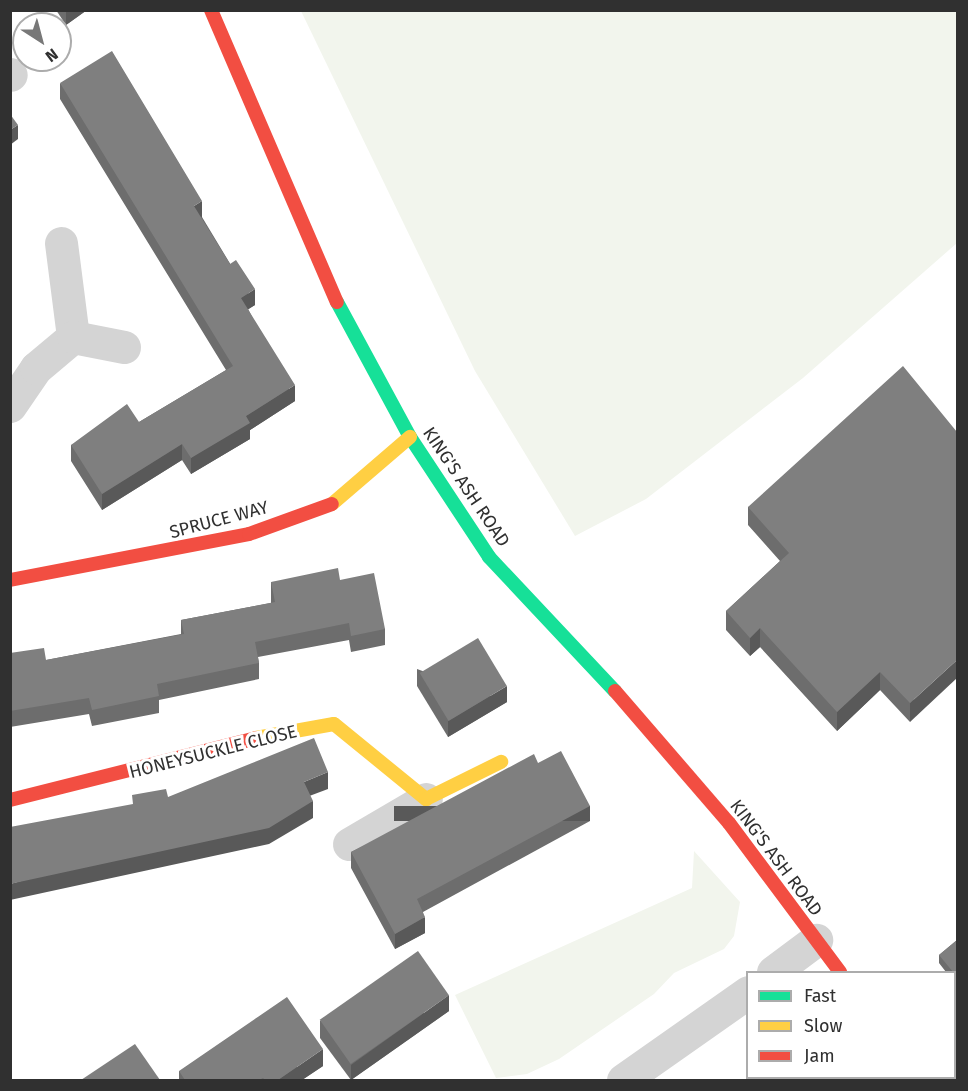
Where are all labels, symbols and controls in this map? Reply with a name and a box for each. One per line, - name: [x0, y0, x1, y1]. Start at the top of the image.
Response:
- north arrow: [12, 12, 72, 72]
- text: N: [42, 45, 62, 66]
- street label: KING'S ASH ROAD: [418, 423, 514, 551]
- street label: SPRUCE WAY: [167, 496, 271, 544]
- street label: HONEYSUCKLE CLOSE: [127, 721, 299, 783]
- street label: KING'S ASH ROAD: [725, 796, 827, 920]
- legend: [746, 971, 956, 1079]
- text: Fast: [804, 985, 836, 1007]
- text: Slow: [804, 1015, 842, 1037]
- text: Jam: [804, 1045, 835, 1067]

